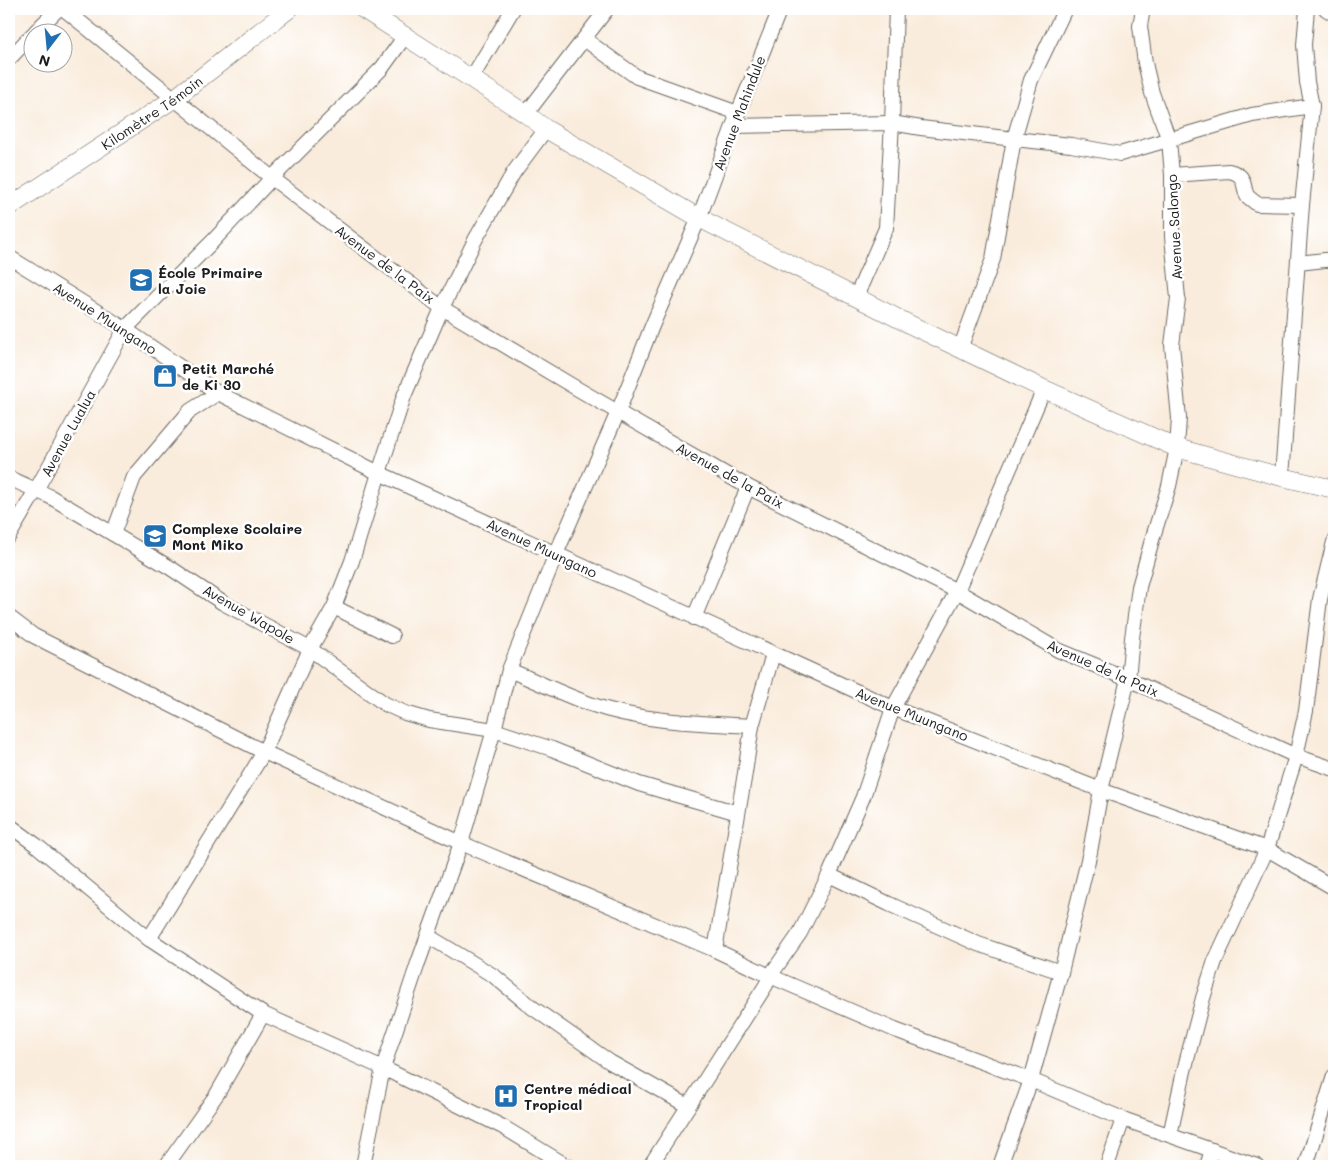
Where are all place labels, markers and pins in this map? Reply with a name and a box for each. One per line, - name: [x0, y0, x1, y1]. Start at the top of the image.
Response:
- place label: École Primaire la Joie: [158, 263, 263, 298]
- school or university icon: École Primaire la Joie: [128, 267, 154, 293]
- place label: Petit Marché de Ki 30: [182, 359, 274, 394]
- shop icon: Petit Marché de Ki 30: [152, 363, 178, 389]
- place label: Complexe Scolaire Mont Miko: [172, 519, 302, 554]
- school or university icon: Complexe Scolaire Mont Miko: [142, 523, 168, 549]
- place label: Centre médical Tropical: [524, 1079, 631, 1114]
- hospital icon: Centre médical Tropical: [493, 1083, 519, 1109]

